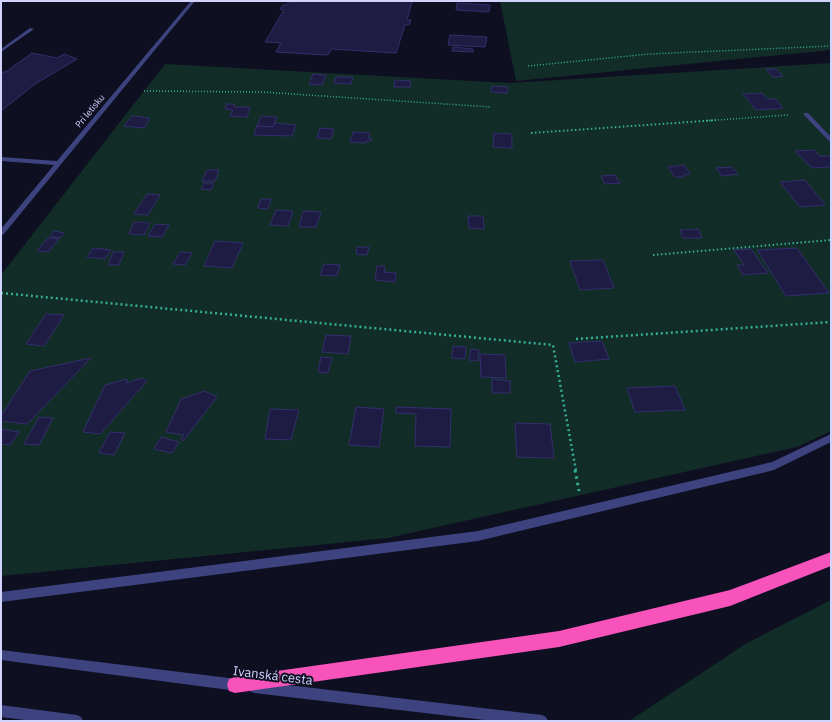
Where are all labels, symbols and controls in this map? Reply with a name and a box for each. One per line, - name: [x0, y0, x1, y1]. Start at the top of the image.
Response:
- street label: Pri letisku: [73, 92, 107, 130]
- street label: Ivanská cesta: [232, 662, 314, 689]

